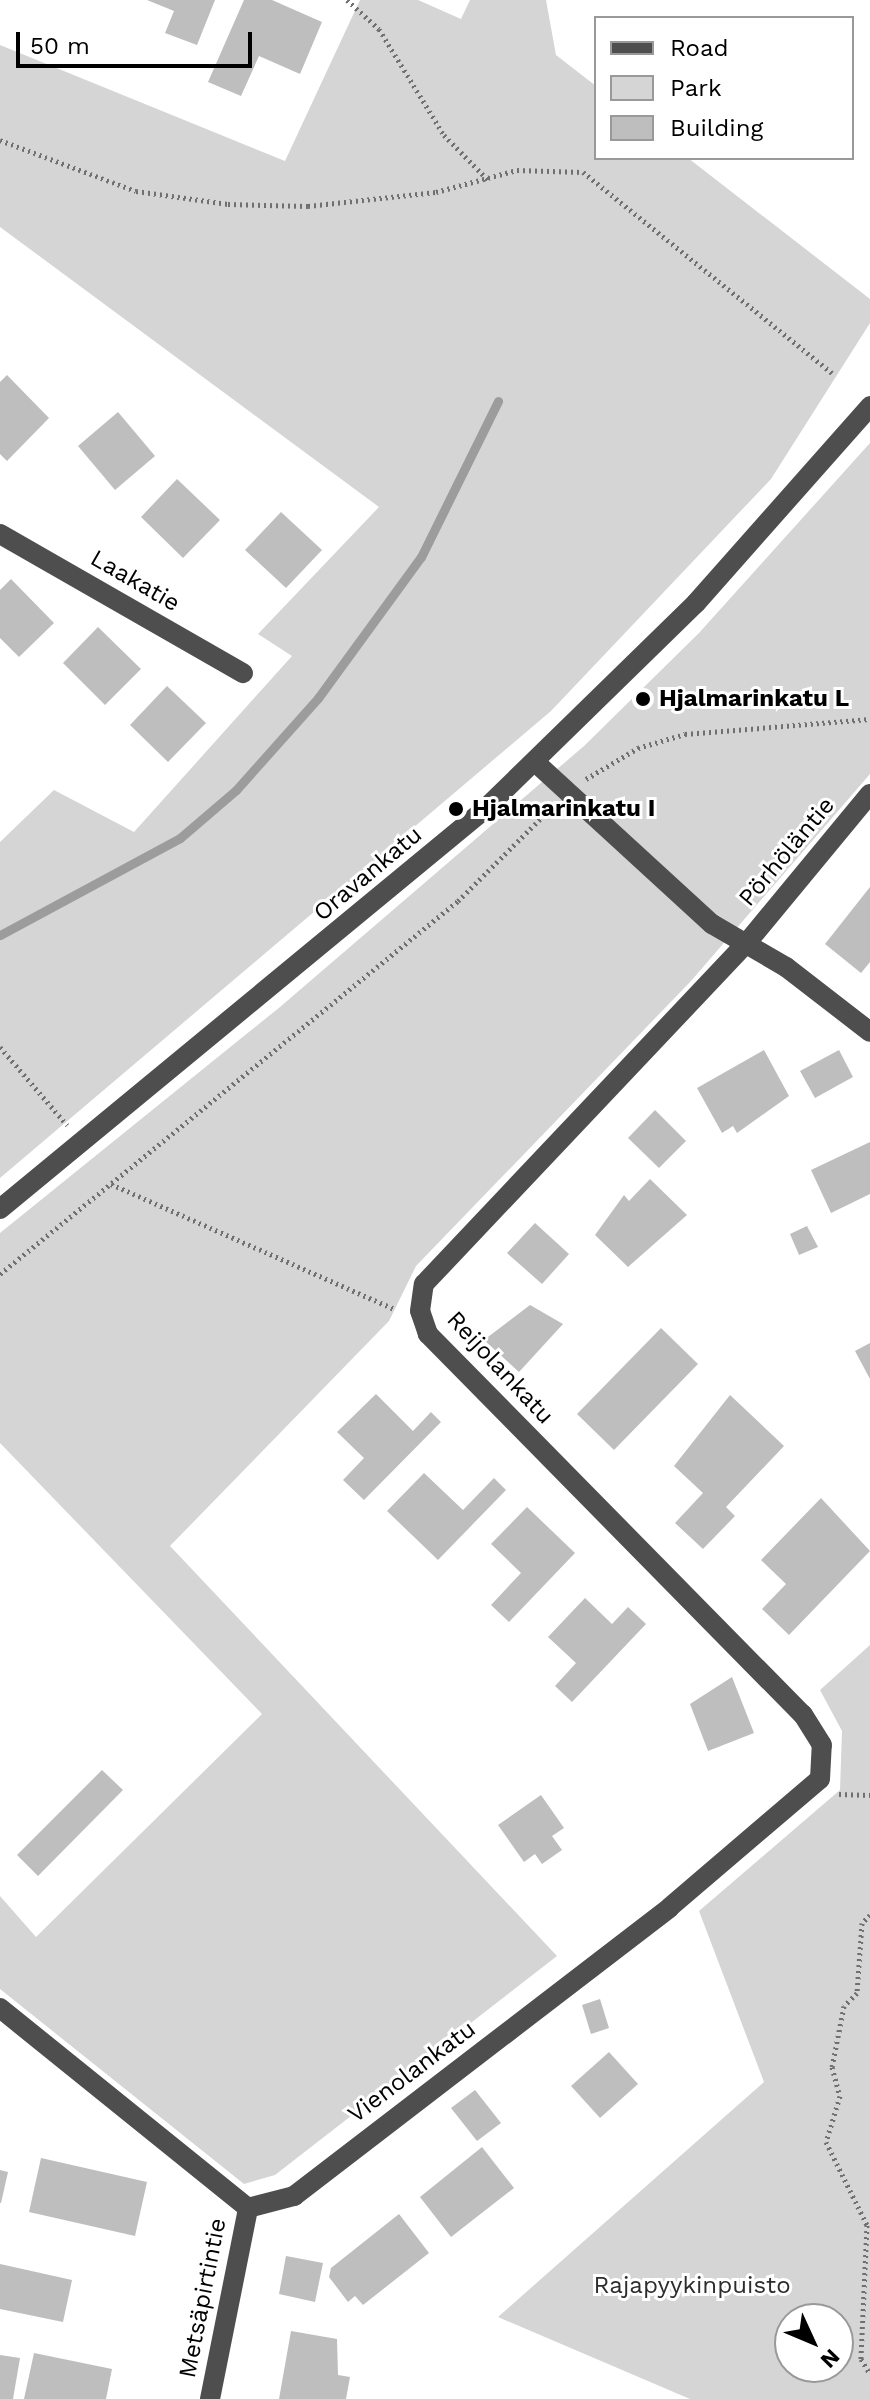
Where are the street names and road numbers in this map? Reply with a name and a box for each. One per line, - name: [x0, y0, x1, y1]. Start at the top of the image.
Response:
- street label: Laakatie: [85, 544, 185, 618]
- street label: Pörhöläntie: [733, 792, 841, 912]
- street label: Oravankatu: [308, 820, 428, 928]
- street label: Reijolankatu: [440, 1306, 560, 1430]
- street label: Vienolankatu: [343, 2015, 481, 2129]
- street label: Metsäpirtintie: [173, 2216, 233, 2380]

